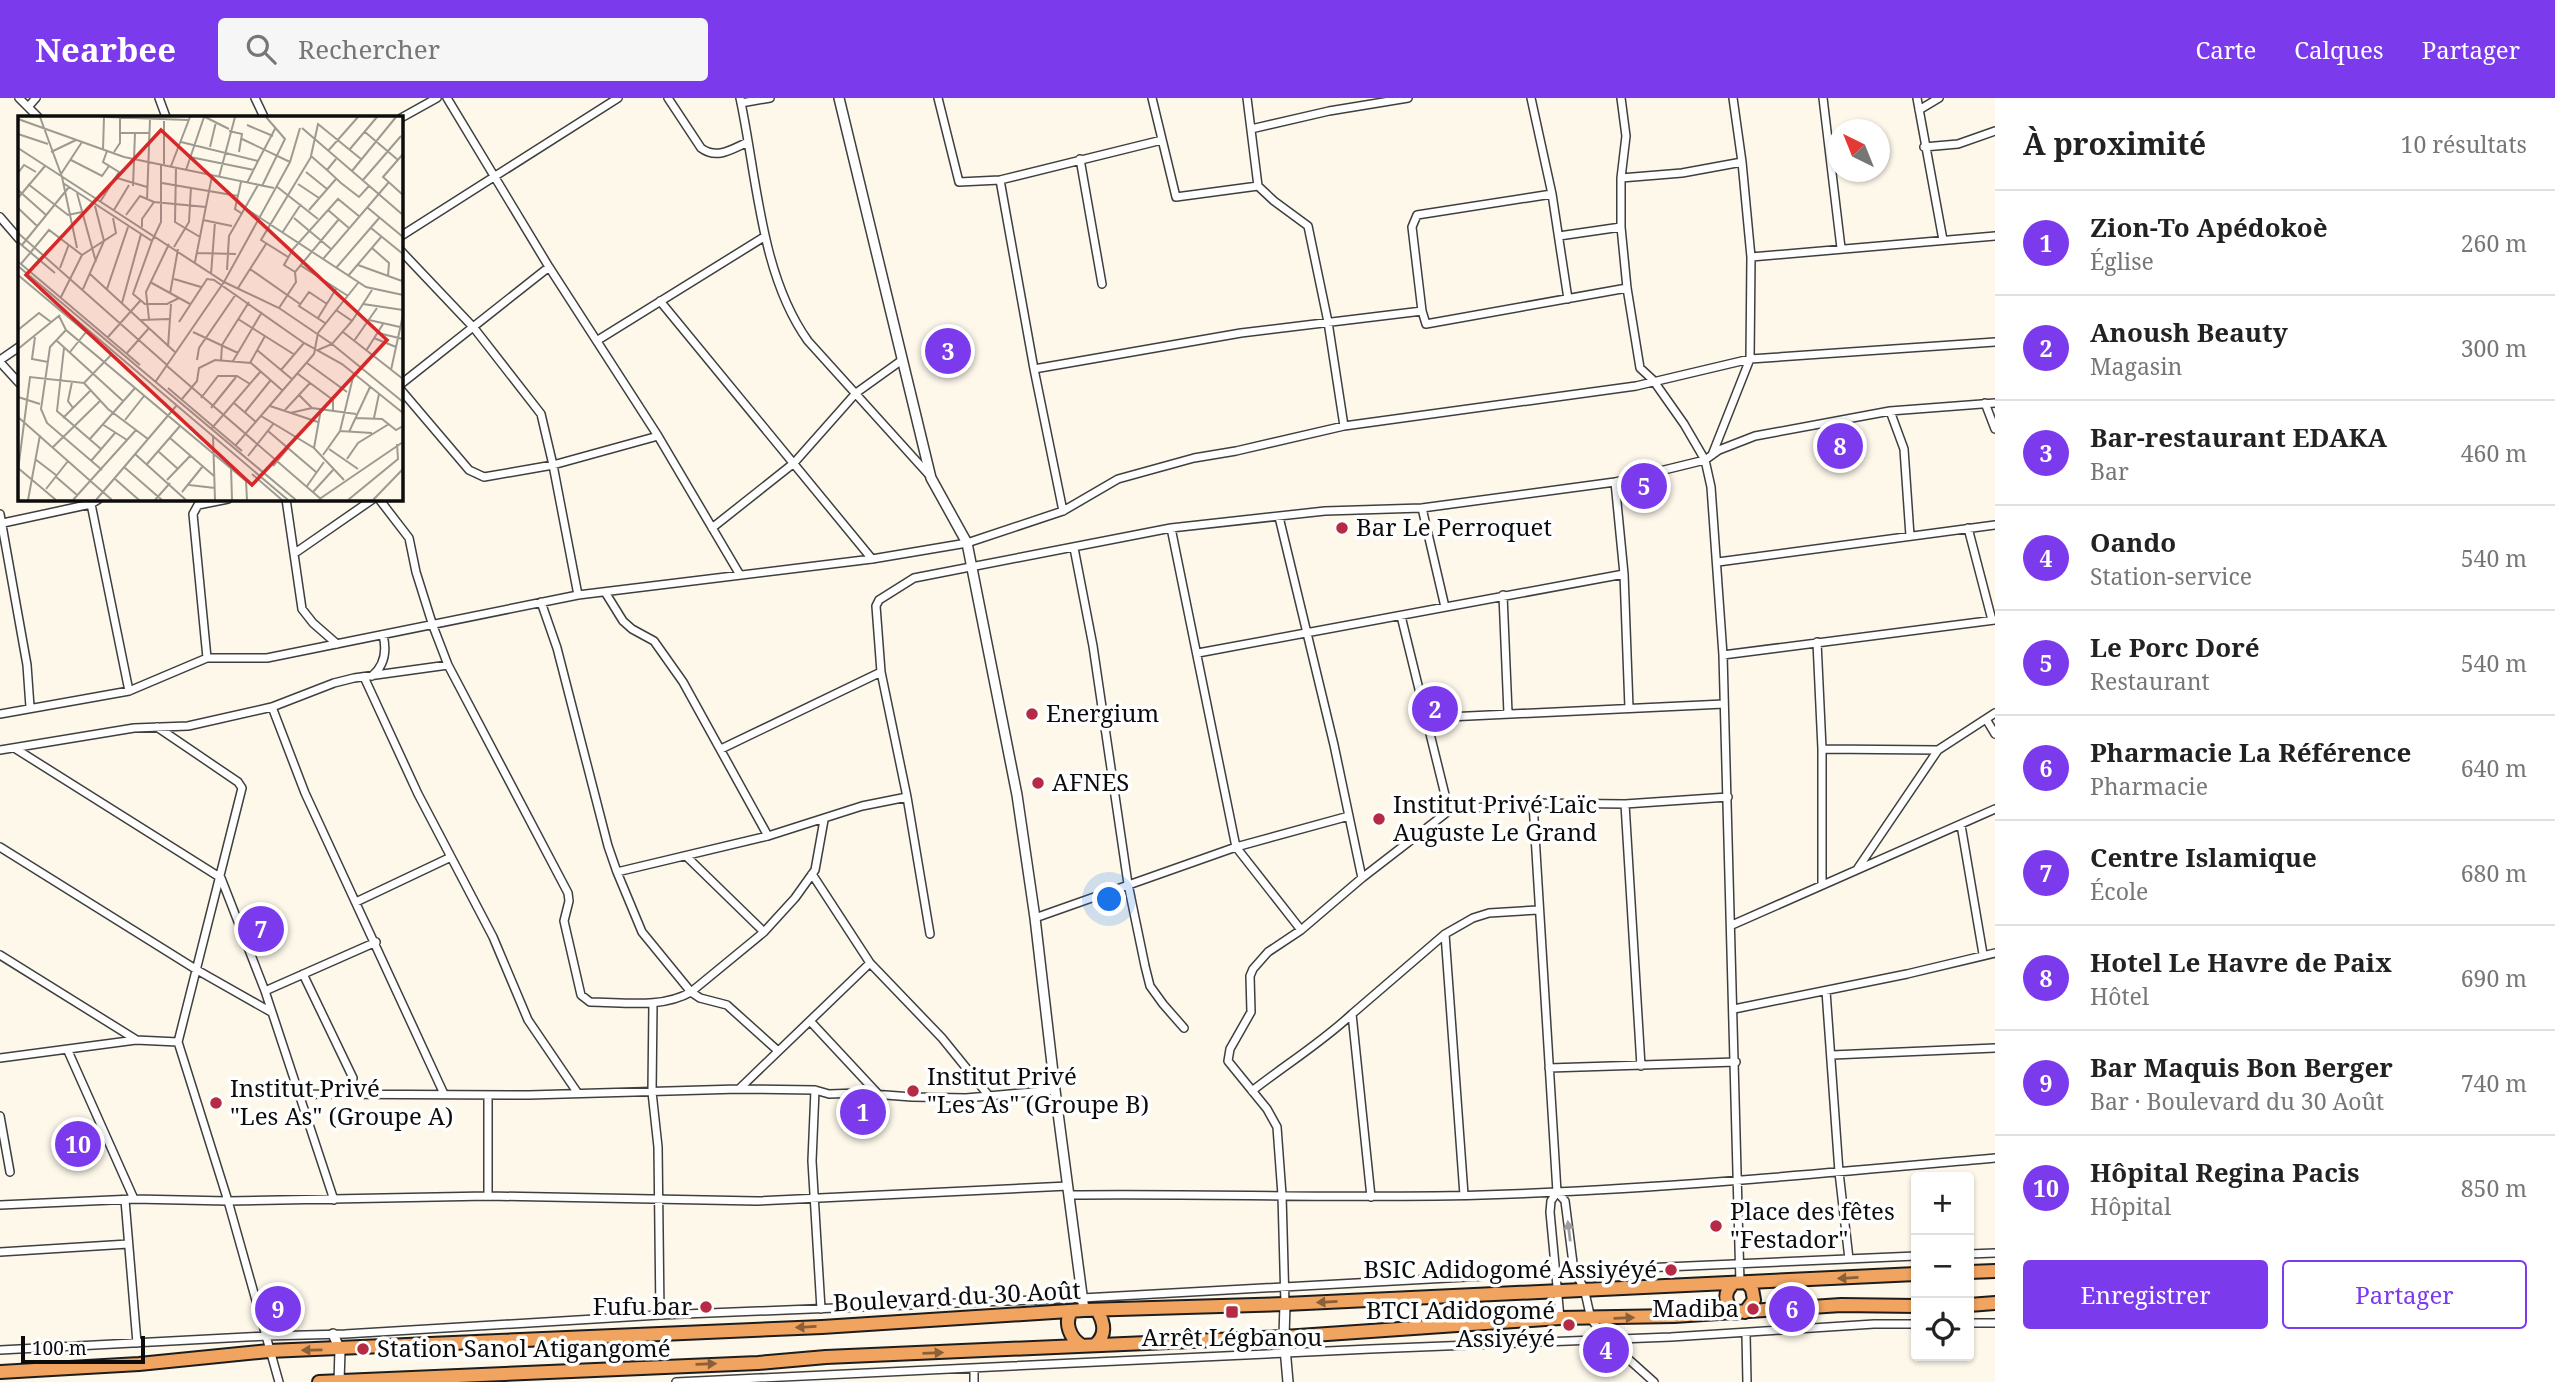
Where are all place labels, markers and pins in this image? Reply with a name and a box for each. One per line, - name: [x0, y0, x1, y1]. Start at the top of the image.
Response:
- pin: 3: [925, 325, 971, 377]
- pin: 8: [1817, 420, 1863, 472]
- pin: 5: [1621, 460, 1667, 512]
- place label: Bar Le Perroquet: [1356, 510, 1552, 543]
- marker: Bar Le Perroquet: [1334, 520, 1350, 536]
- pin: 2: [1412, 683, 1458, 735]
- place label: Energium: [1046, 696, 1159, 729]
- marker: Energium: [1024, 706, 1040, 722]
- place label: AFNES: [1052, 765, 1129, 798]
- marker: AFNES: [1030, 775, 1046, 791]
- place label: Institut Privé Laïc Auguste Le Grand: [1393, 787, 1597, 848]
- marker: Institut Privé Laïc Auguste Le Grand: [1371, 811, 1387, 827]
- pin: 7: [238, 903, 284, 955]
- place label: Institut Privé "Les As" (Groupe B): [927, 1059, 1149, 1120]
- place label: Institut Privé "Les As" (Groupe A): [230, 1071, 453, 1132]
- marker: Institut Privé "Les As" (Groupe B): [905, 1083, 921, 1099]
- pin: 1: [840, 1086, 886, 1138]
- marker: Institut Privé "Les As" (Groupe A): [208, 1095, 224, 1111]
- pin: 10: [55, 1118, 101, 1170]
- place label: Place des fêtes "Festador": [1730, 1194, 1895, 1255]
- marker: Place des fêtes "Festador": [1708, 1218, 1724, 1234]
- place label: BSIC Adidogomé Assiyéyé: [1363, 1252, 1657, 1285]
- marker: BSIC Adidogomé Assiyéyé: [1663, 1262, 1679, 1278]
- pin: 9: [255, 1283, 301, 1335]
- pin: 6: [1769, 1283, 1815, 1335]
- place label: Fufu bar: [593, 1289, 692, 1322]
- place label: Madiba: [1652, 1291, 1739, 1324]
- place label: BTCI Adidogomé Assiyéyé: [1366, 1293, 1555, 1354]
- marker: Fufu bar: [698, 1299, 714, 1315]
- marker: Madiba: [1745, 1301, 1761, 1317]
- marker: Arrêt Légbanou: [1224, 1304, 1240, 1320]
- marker: BTCI Adidogomé Assiyéyé: [1561, 1317, 1577, 1333]
- place label: Arrêt Légbanou: [1142, 1320, 1322, 1353]
- pin: 4: [1583, 1324, 1629, 1376]
- place label: Station Sanol Atigangomé: [377, 1331, 671, 1364]
- marker: Station Sanol Atigangomé: [355, 1341, 371, 1357]

